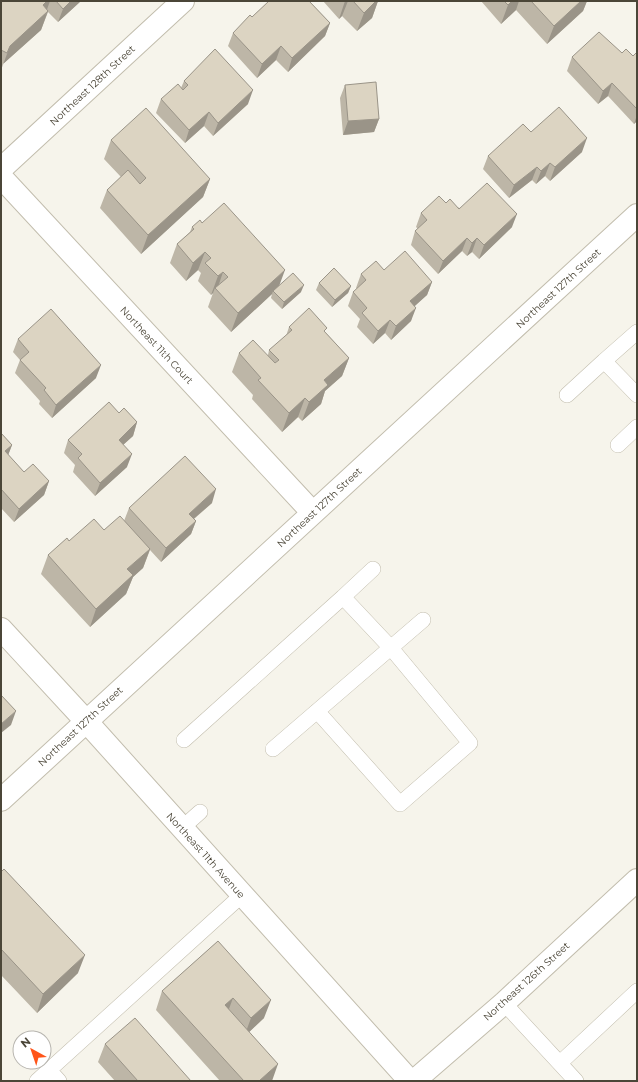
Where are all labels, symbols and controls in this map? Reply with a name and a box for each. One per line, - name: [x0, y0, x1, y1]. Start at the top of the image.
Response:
- street label: Northeast 128th Street: [47, 42, 138, 128]
- street label: Northeast 127th Street: [513, 246, 604, 331]
- street label: Northeast 11th Court: [117, 304, 196, 387]
- street label: Northeast 127th Street: [274, 465, 365, 550]
- street label: Northeast 127th Street: [35, 684, 126, 769]
- street label: Northeast 11th Avenue: [164, 810, 248, 901]
- street label: Northeast 126th Street: [480, 939, 572, 1024]
- north arrow: [12, 1030, 52, 1070]
- text: N: [18, 1034, 33, 1051]

